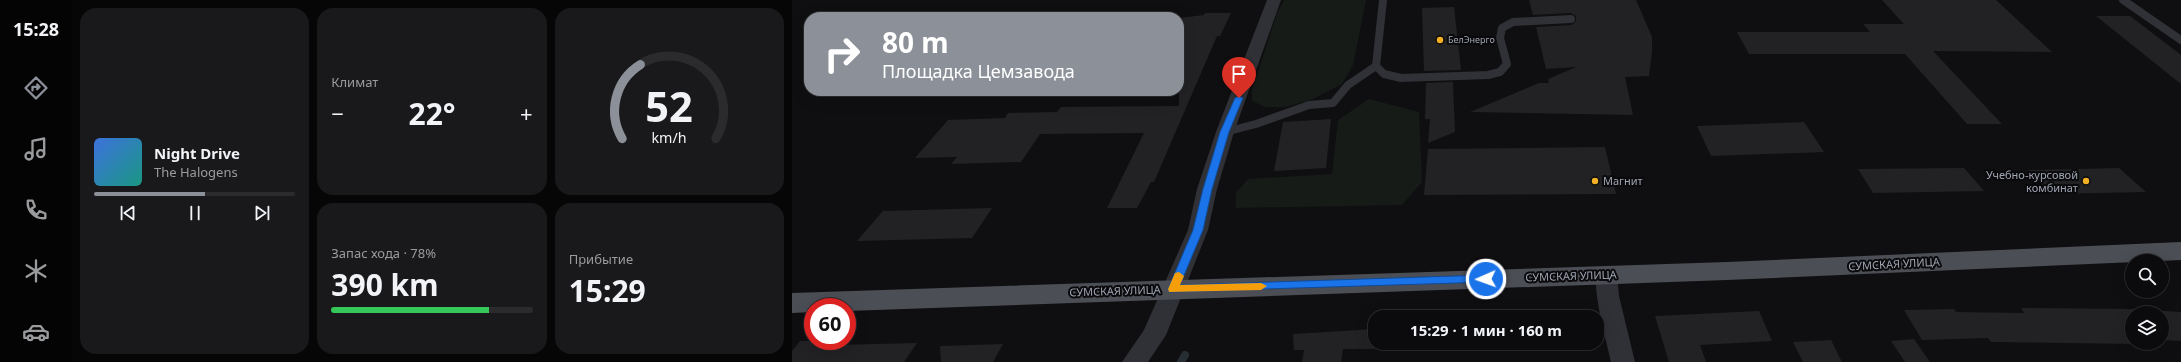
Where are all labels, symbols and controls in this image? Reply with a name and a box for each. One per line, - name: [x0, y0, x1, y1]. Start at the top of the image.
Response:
- text: 15:28: [13, 17, 59, 41]
- text: 80 m: [882, 23, 949, 61]
- icon: right: [816, 28, 868, 80]
- place label: БелЭнерго: [1448, 33, 1495, 46]
- marker: БелЭнерго: [1435, 35, 1445, 45]
- pin: [1222, 57, 1256, 98]
- text: Площадка Цемзавода: [882, 59, 1075, 83]
- icon: arrive: [1228, 63, 1250, 85]
- text: Климат: [331, 73, 378, 91]
- icon: directions: [22, 74, 50, 102]
- text: 52: [646, 78, 693, 134]
- text: 22°: [408, 93, 456, 134]
- text: −: [331, 98, 344, 128]
- text: +: [520, 98, 533, 128]
- text: km/h: [652, 128, 687, 147]
- icon: music: [22, 135, 50, 163]
- text: Night Drive: [154, 143, 240, 163]
- text: The Halogens: [154, 163, 238, 181]
- place label: Учебно-курсовой комбинат: [1986, 167, 2078, 195]
- place label: Магнит: [1603, 173, 1643, 188]
- marker: Магнит: [1590, 176, 1600, 186]
- marker: Учебно-курсовой комбинат: [2081, 176, 2091, 186]
- icon: phone: [22, 196, 50, 224]
- icon: previous: [117, 202, 139, 224]
- icon: pause: [184, 202, 206, 224]
- icon: next: [251, 202, 273, 224]
- text: Запас хода · 78%: [331, 244, 436, 262]
- text: Прибытие: [569, 250, 633, 268]
- street label: СУМСКАЯ УЛИЦА: [1848, 254, 1941, 273]
- map controls: [2125, 254, 2169, 350]
- button: search: [2125, 254, 2169, 298]
- icon: climate: [22, 257, 50, 285]
- position arrow: [1465, 258, 1507, 300]
- text: 390 km: [331, 264, 438, 305]
- street label: СУМСКАЯ УЛИЦА: [1525, 266, 1618, 285]
- text: 15:29: [569, 270, 646, 311]
- street label: СУМСКАЯ УЛИЦА: [1069, 281, 1162, 300]
- speed limit sign: 60: [804, 298, 856, 350]
- button: layers: [2125, 306, 2169, 350]
- icon: car: [22, 318, 50, 346]
- text: 15:29 · 1 мин · 160 m: [1410, 320, 1562, 340]

